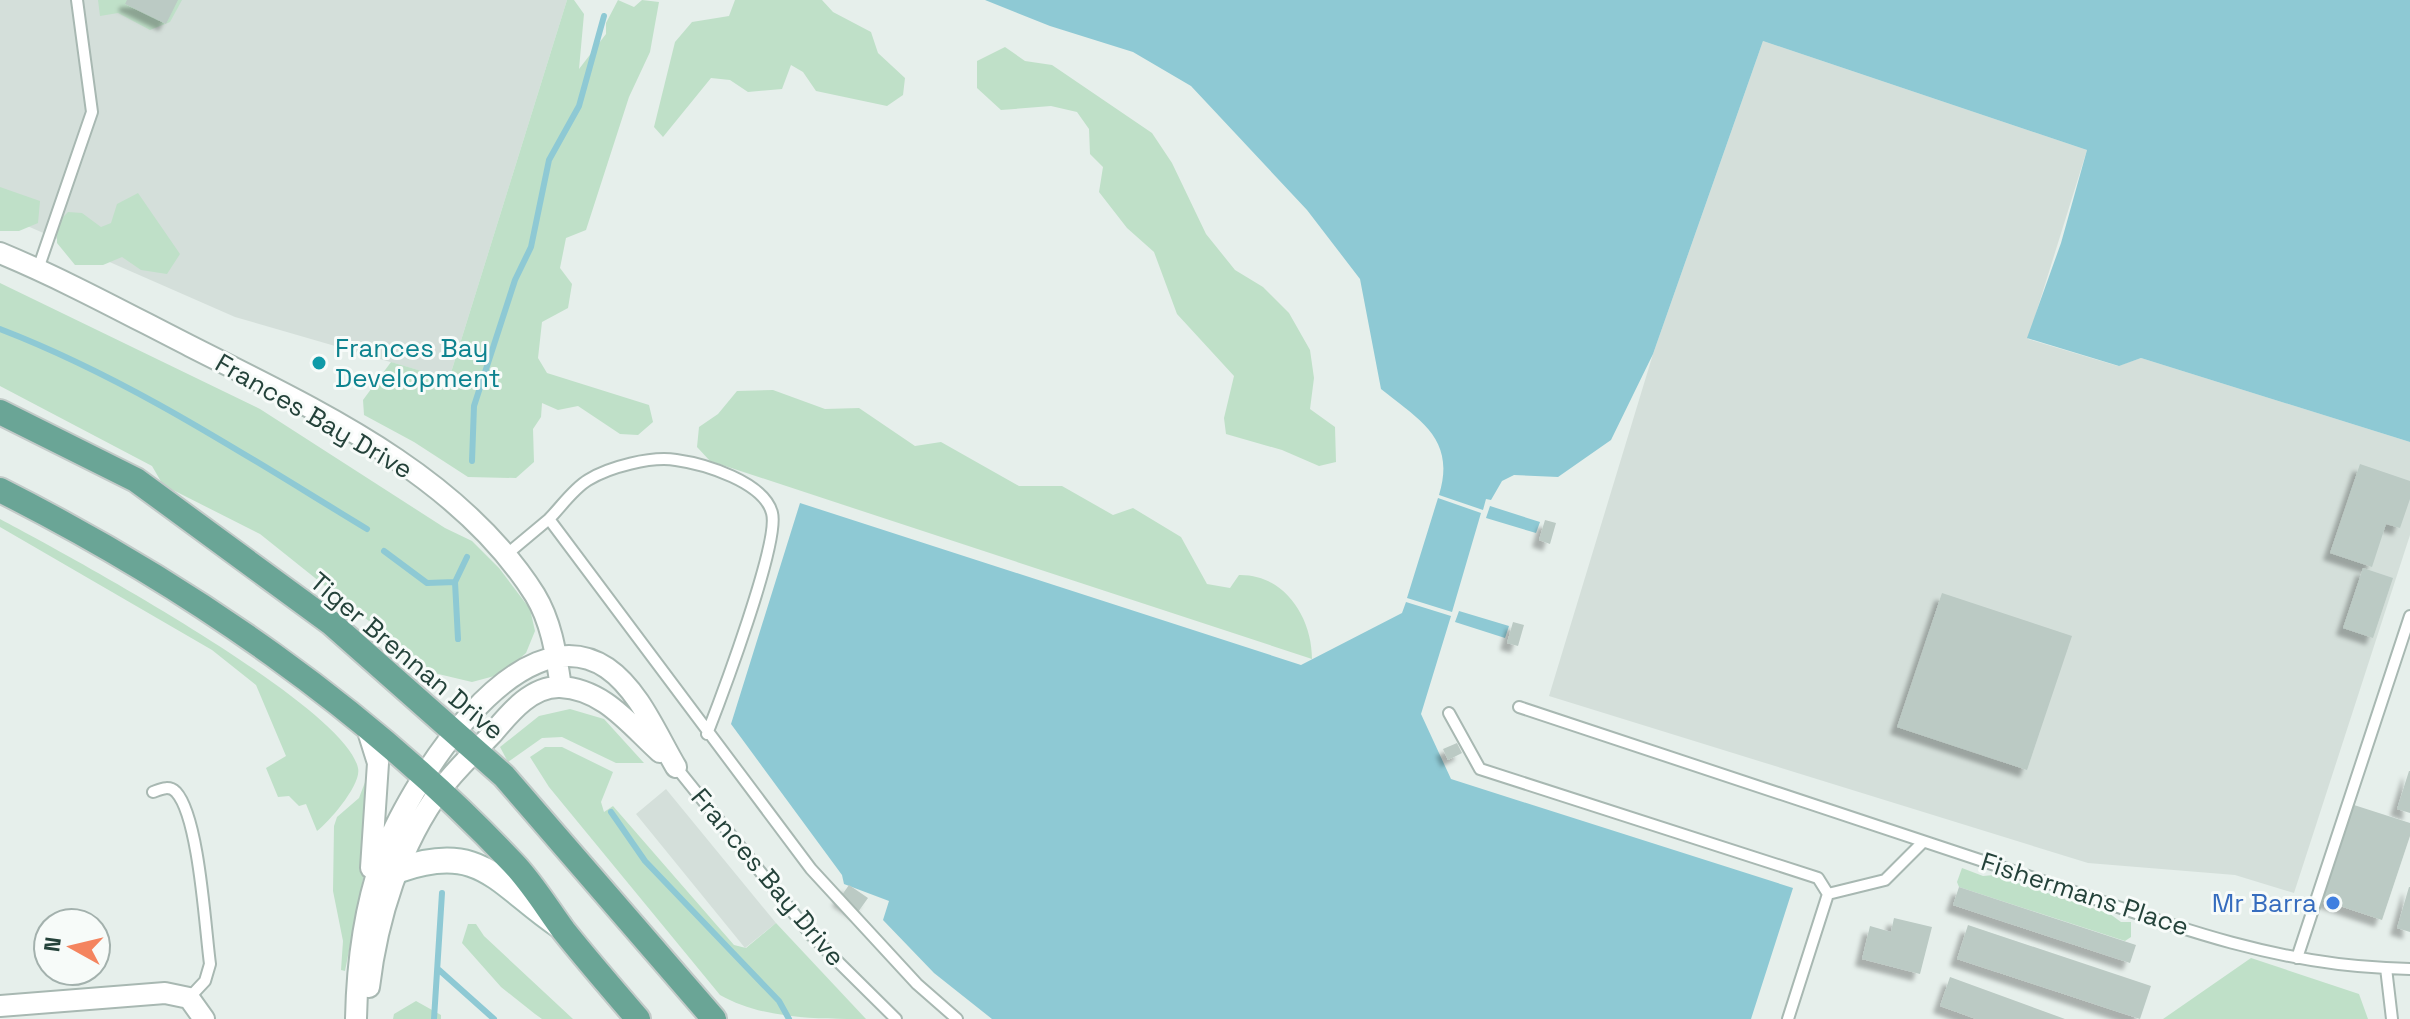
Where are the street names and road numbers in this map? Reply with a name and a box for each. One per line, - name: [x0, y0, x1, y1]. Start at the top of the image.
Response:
- street label: Frances Bay Drive: [209, 346, 419, 486]
- street label: Tiger Brennan Drive: [303, 565, 511, 747]
- street label: Frances Bay Drive: [684, 781, 852, 973]
- street label: Fishermans Place: [1977, 844, 2193, 944]

